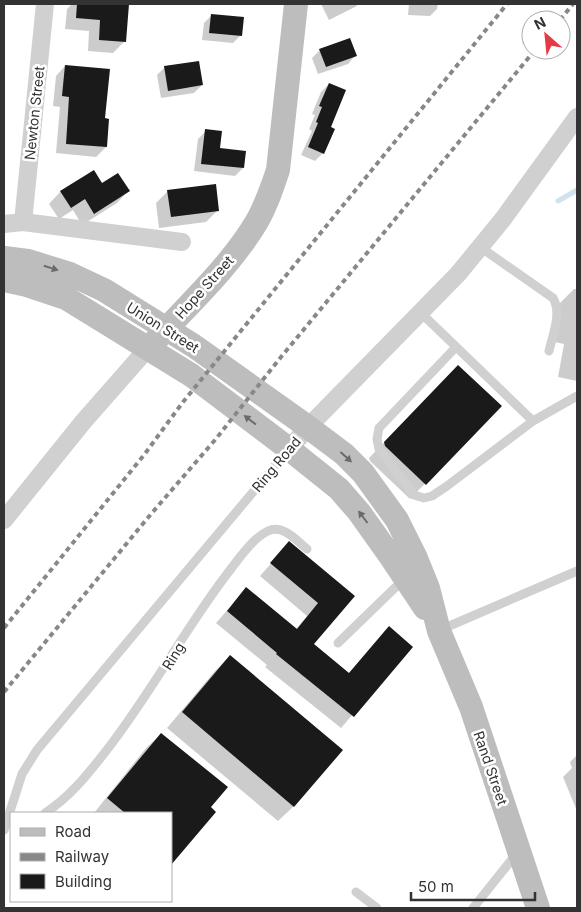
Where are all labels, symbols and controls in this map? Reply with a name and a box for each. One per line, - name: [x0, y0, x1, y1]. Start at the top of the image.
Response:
- north arrow: [521, 10, 571, 60]
- text: N: [531, 13, 548, 33]
- street label: Newton Street: [21, 65, 47, 161]
- street label: Hope Street: [171, 252, 237, 322]
- one-way arrow: [44, 265, 59, 273]
- street label: Union Street: [124, 298, 203, 356]
- one-way arrow: [244, 414, 257, 425]
- street label: Ring Road: [248, 433, 304, 495]
- one-way arrow: [340, 451, 352, 462]
- one-way arrow: [357, 511, 368, 524]
- street label: Ring: [158, 639, 188, 673]
- street label: Rand Street: [470, 729, 512, 808]
- legend: [10, 812, 172, 902]
- text: Road: [55, 822, 91, 841]
- text: Railway: [55, 847, 110, 866]
- scale bar: [411, 870, 535, 902]
- text: Building: [55, 872, 112, 891]
- text: 50 m: [418, 877, 454, 896]

